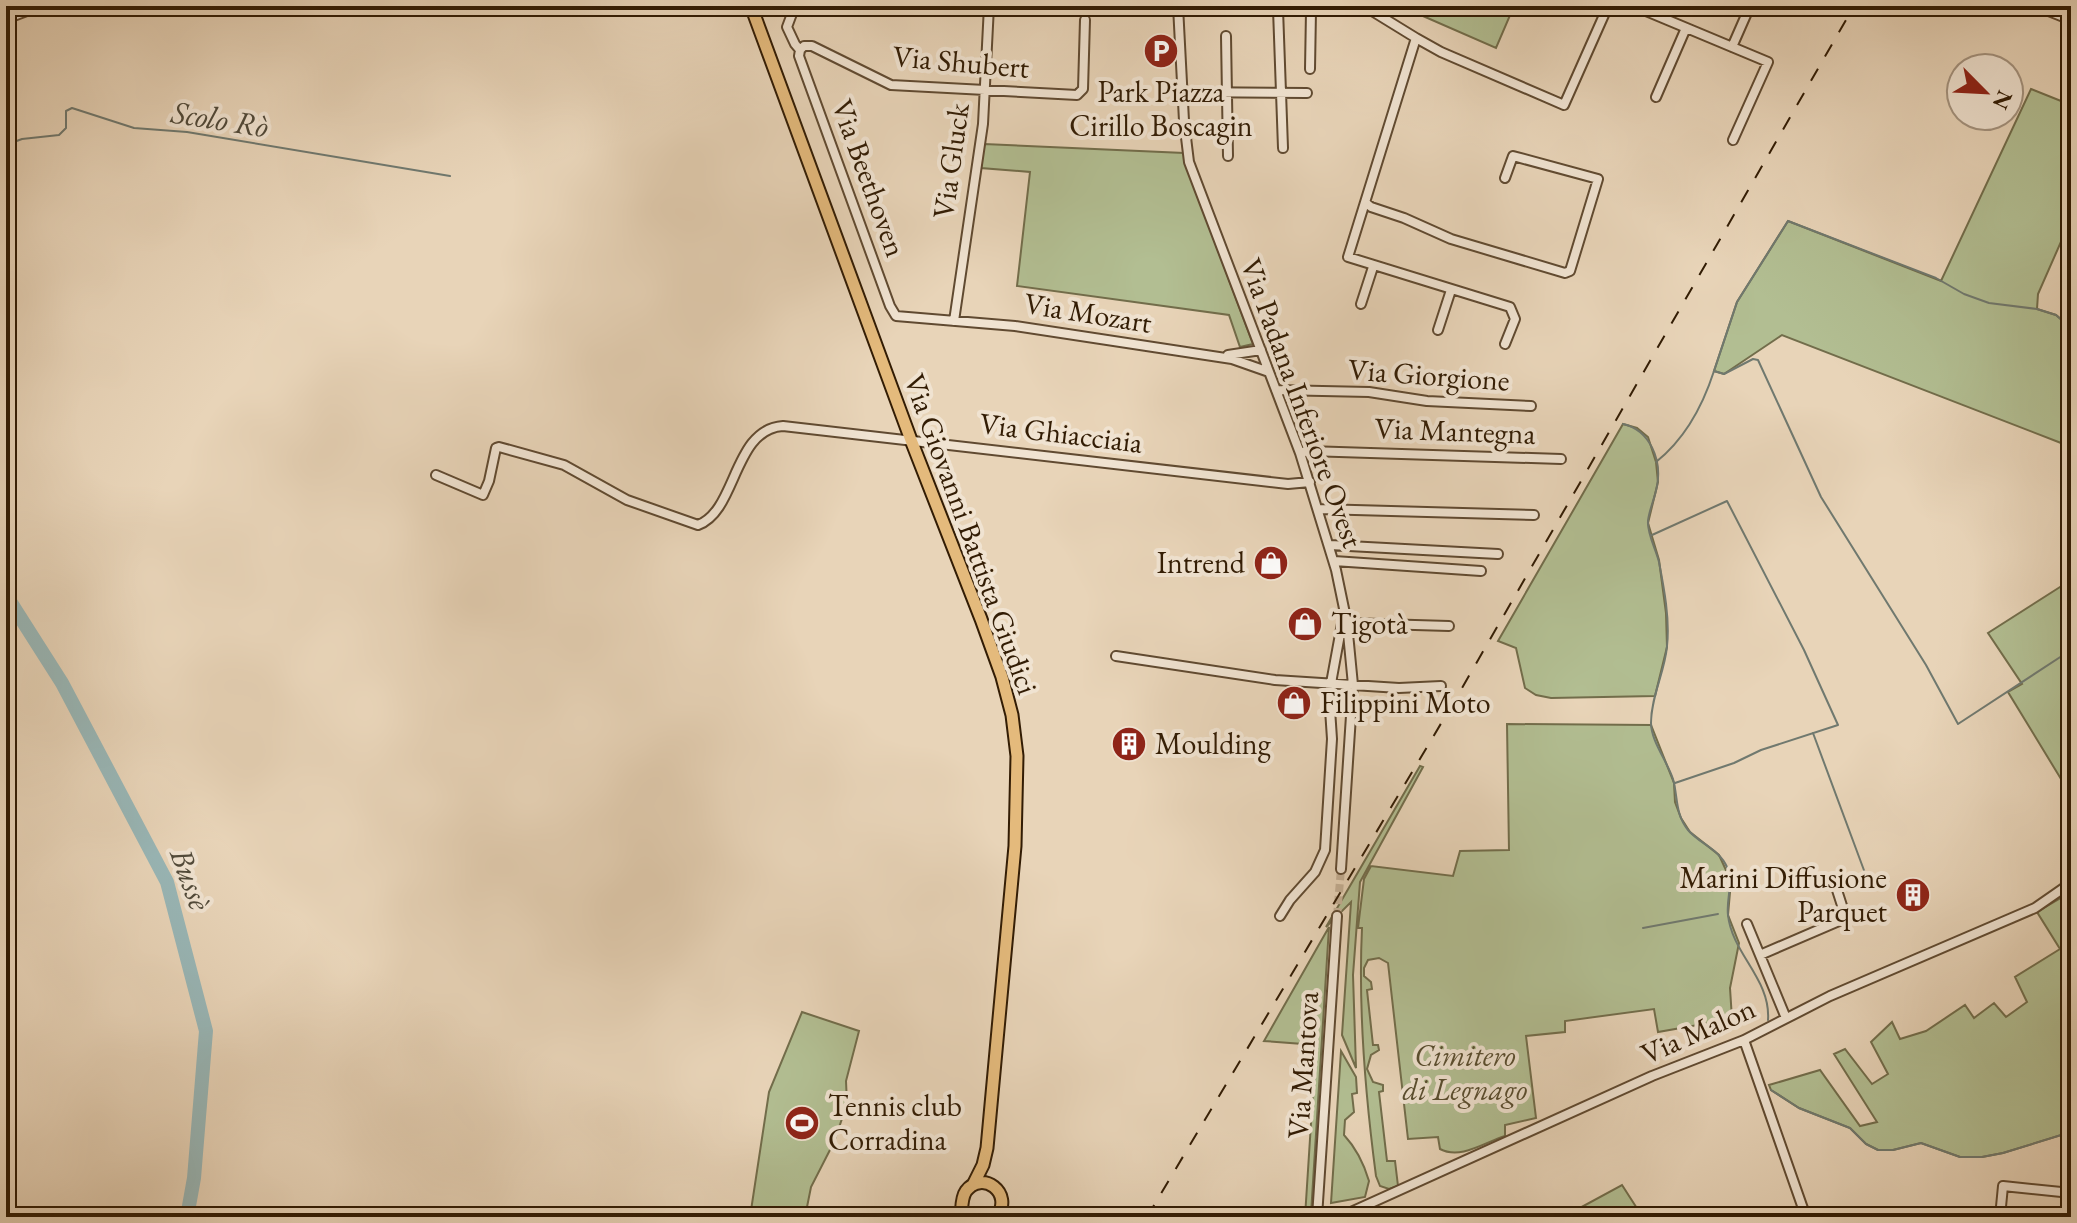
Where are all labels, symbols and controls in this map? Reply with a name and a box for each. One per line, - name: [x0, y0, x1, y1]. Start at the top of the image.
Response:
- parking icon: Park Piazza Cirillo Boscagin: [1142, 32, 1180, 70]
- street label: Via Shubert: [891, 36, 1031, 87]
- north arrow: [1945, 52, 2025, 132]
- place label: Park Piazza Cirillo Boscagin: [1069, 72, 1253, 145]
- text: N: [1986, 86, 2020, 114]
- water label: Scolo Rò: [167, 90, 272, 147]
- street label: Via Beethoven: [823, 94, 916, 262]
- street label: Via Gluck: [923, 100, 978, 221]
- street label: Via Padana Inferiore Ovest: [1232, 253, 1373, 554]
- street label: Via Mozart: [1022, 283, 1155, 342]
- street label: Via Giorgione: [1347, 349, 1511, 400]
- street label: Via Giovanni Battista Giudici: [895, 368, 1048, 699]
- street label: Via Ghiacciaia: [977, 403, 1145, 462]
- street label: Via Mantegna: [1374, 408, 1536, 453]
- place label: Intrend: [1157, 543, 1246, 582]
- shop icon: Intrend: [1252, 544, 1290, 582]
- place label: Tigotà: [1331, 604, 1408, 643]
- shop icon: Tigotà: [1286, 605, 1324, 643]
- place label: Filippini Moto: [1320, 683, 1491, 722]
- shop icon: Filippini Moto: [1275, 684, 1313, 722]
- place label: Moulding: [1155, 724, 1272, 763]
- building icon: Moulding: [1110, 725, 1148, 763]
- water label: Bussè: [160, 841, 222, 917]
- place label: Marini Diffusione Parquet: [1680, 858, 1888, 931]
- building icon: Marini Diffusione Parquet: [1894, 876, 1932, 914]
- street label: Via Malon: [1635, 988, 1761, 1073]
- street label: Via Mantova: [1278, 990, 1327, 1140]
- park label: Cimitero di Legnago: [1403, 1036, 1527, 1109]
- place label: Tennis club Corradina: [828, 1086, 962, 1159]
- sports icon: Tennis club Corradina: [783, 1104, 821, 1142]

